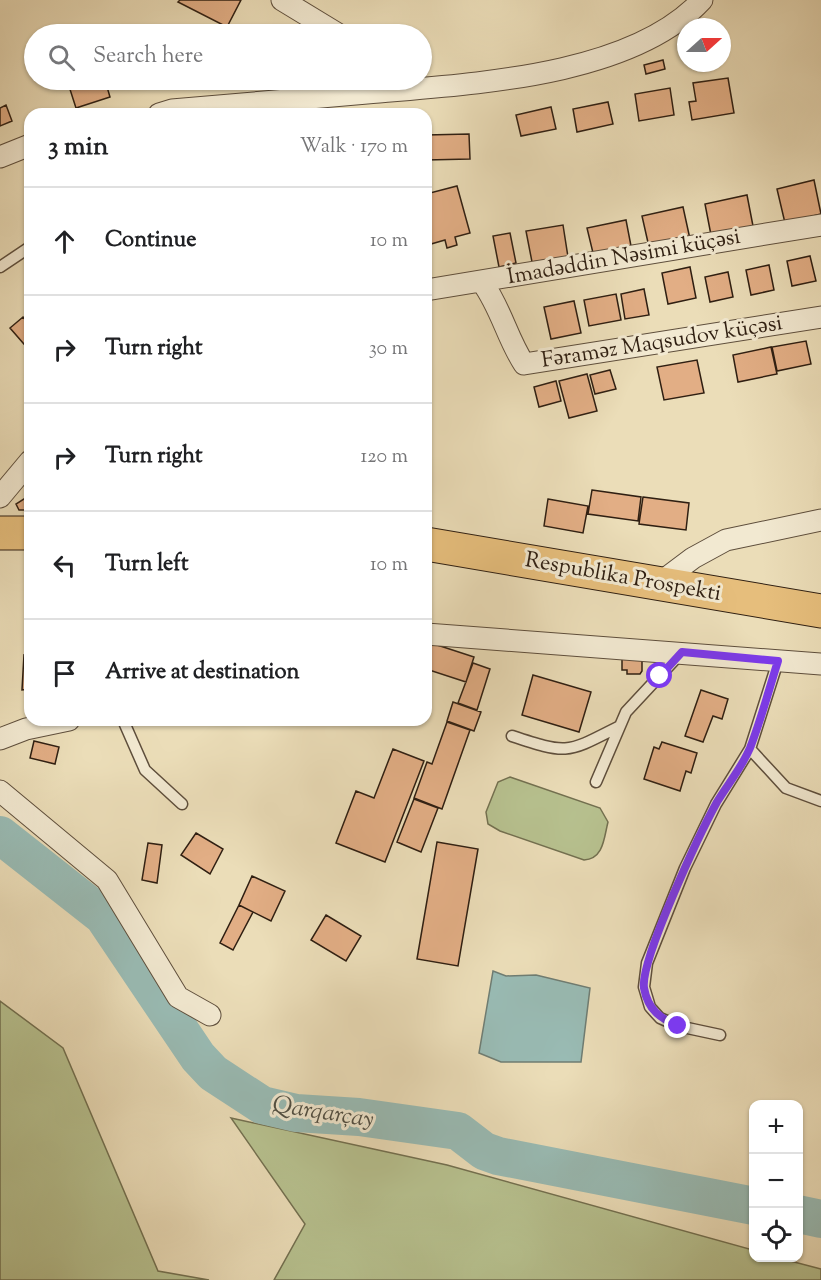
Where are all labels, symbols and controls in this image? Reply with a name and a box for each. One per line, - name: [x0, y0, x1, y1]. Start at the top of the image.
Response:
- north arrow: [677, 18, 731, 72]
- search box: [24, 24, 432, 90]
- icon: search: [45, 41, 78, 74]
- text: Search here: [93, 41, 203, 73]
- text: 3 min: [48, 129, 108, 166]
- text: Walk · 170 m: [300, 133, 408, 162]
- street label: İmadəddin Nəsimi küçəsi: [505, 222, 743, 294]
- icon: ahead: [48, 225, 81, 258]
- text: Continue: [105, 225, 196, 257]
- text: 10 m: [370, 227, 408, 256]
- street label: Fəraməz Maqsudov küçəsi: [539, 308, 785, 378]
- icon: right: [48, 333, 81, 366]
- text: Turn right: [105, 333, 202, 365]
- text: 30 m: [369, 335, 408, 364]
- icon: right: [48, 441, 81, 474]
- text: Turn right: [105, 441, 202, 473]
- text: 120 m: [360, 443, 408, 472]
- street label: Respublika Prospekti: [522, 545, 724, 611]
- icon: left: [48, 549, 81, 582]
- text: Turn left: [105, 549, 188, 581]
- text: 10 m: [370, 551, 408, 580]
- icon: arrive: [48, 657, 81, 690]
- text: Arrive at destination: [105, 657, 300, 689]
- route start: [646, 662, 672, 688]
- route end: [664, 1012, 690, 1038]
- water label: Qarqarçay: [270, 1088, 376, 1138]
- map controls: [749, 1100, 803, 1262]
- button: +: [749, 1100, 803, 1154]
- button: −: [749, 1154, 803, 1208]
- button: locate: [749, 1208, 803, 1262]

